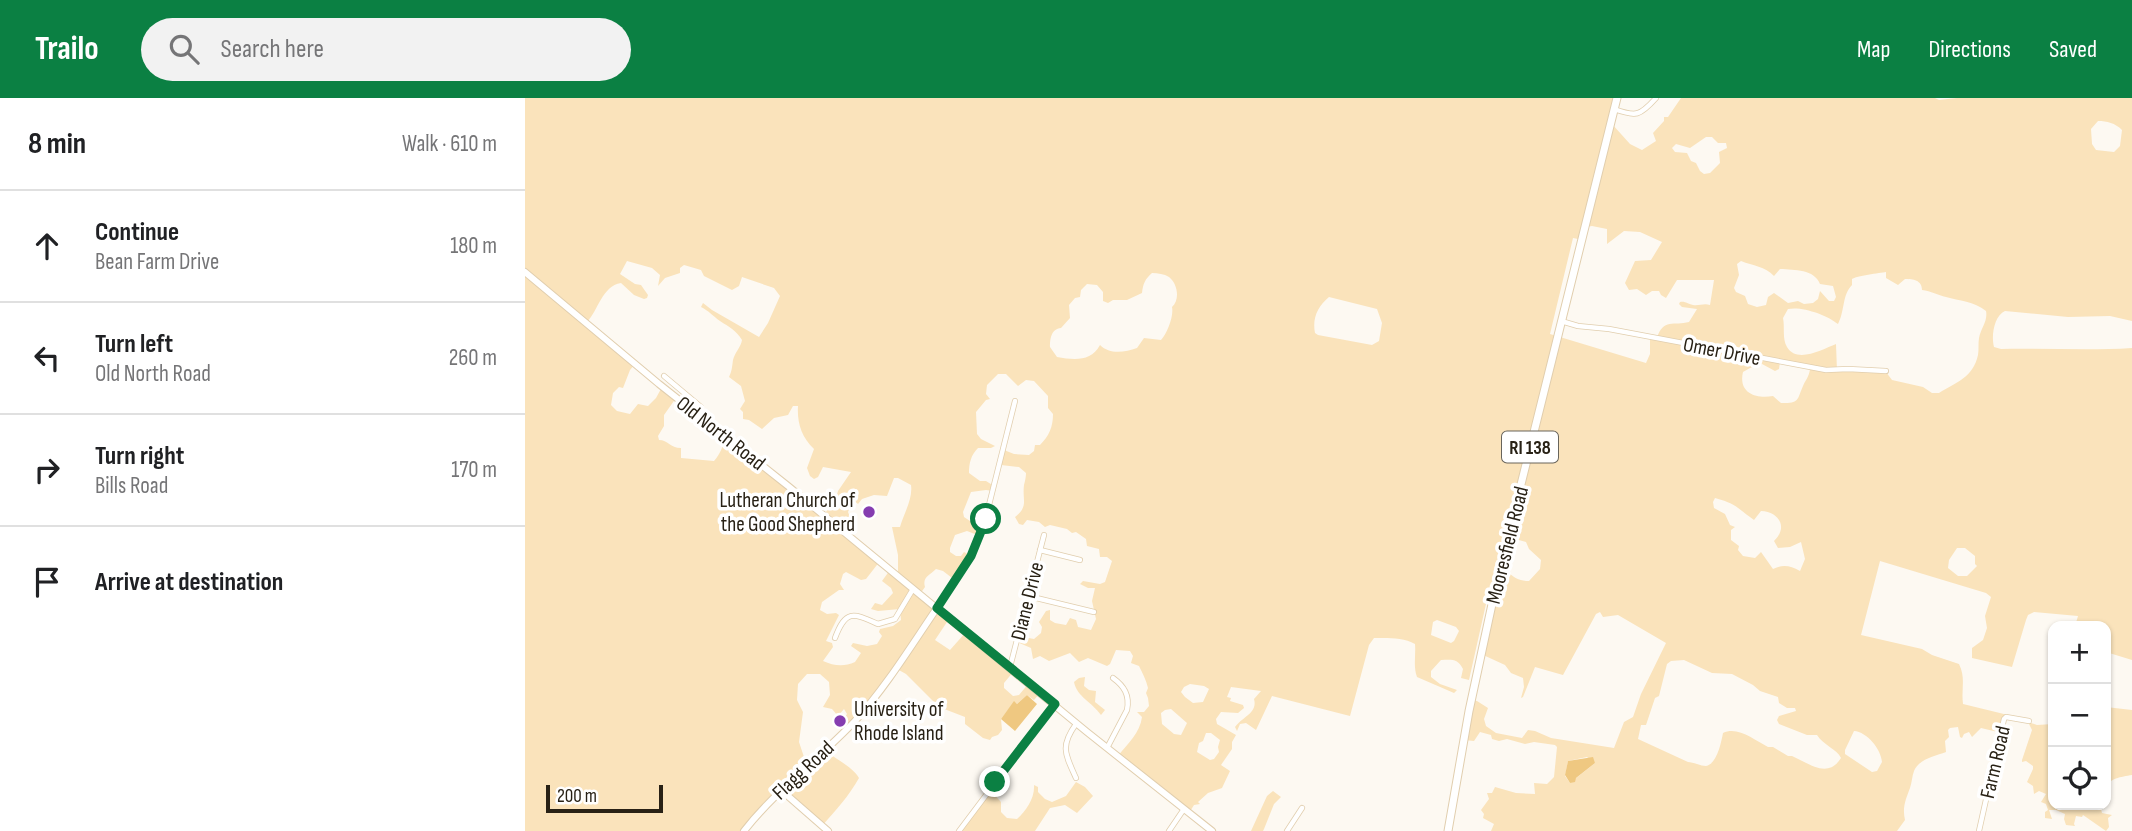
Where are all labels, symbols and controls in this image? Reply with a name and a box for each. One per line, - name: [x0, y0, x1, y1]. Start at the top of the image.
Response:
- search box: [141, 18, 631, 81]
- text: Trailo: [35, 29, 99, 69]
- icon: search: [165, 30, 203, 68]
- text: Search here: [221, 34, 324, 65]
- text: Map: [1857, 35, 1890, 64]
- text: Directions: [1928, 35, 2011, 64]
- text: Saved: [2049, 35, 2097, 64]
- text: 8 min: [28, 126, 86, 162]
- text: Walk · 610 m: [402, 130, 497, 158]
- text: Continue: [95, 217, 179, 248]
- icon: ahead: [28, 227, 66, 265]
- text: 180 m: [450, 232, 497, 260]
- text: Bean Farm Drive: [95, 248, 219, 276]
- text: Turn left: [95, 329, 173, 360]
- street label: Omer Drive: [1681, 332, 1763, 371]
- icon: left: [28, 339, 66, 377]
- text: 260 m: [449, 344, 497, 372]
- text: Old North Road: [95, 360, 211, 388]
- street label: Old North Road: [671, 391, 770, 476]
- road number: RI 138: [1502, 432, 1558, 462]
- text: Turn right: [95, 441, 184, 472]
- icon: right: [28, 451, 66, 489]
- text: 170 m: [451, 456, 497, 484]
- text: Bills Road: [95, 472, 168, 500]
- street label: Mooresfield Road: [1481, 484, 1534, 606]
- place label: Lutheran Church of the Good Shepherd: [719, 488, 856, 537]
- route start: [970, 503, 1001, 534]
- marker: Lutheran Church of the Good Shepherd: [861, 504, 877, 520]
- street label: Diane Drive: [1006, 559, 1049, 643]
- icon: arrive: [28, 563, 66, 601]
- text: Arrive at destination: [95, 567, 283, 598]
- map controls: [2048, 621, 2111, 810]
- button: +: [2048, 621, 2111, 684]
- button: −: [2048, 684, 2111, 747]
- place label: University of Rhode Island: [854, 697, 944, 746]
- marker: University of Rhode Island: [832, 713, 848, 729]
- street label: Farm Road: [1975, 723, 2016, 801]
- street label: Flagg Road: [767, 736, 839, 805]
- button: locate: [2048, 747, 2111, 810]
- route end: [979, 766, 1010, 797]
- scale bar: [546, 782, 663, 814]
- text: 200 m: [557, 785, 597, 808]

